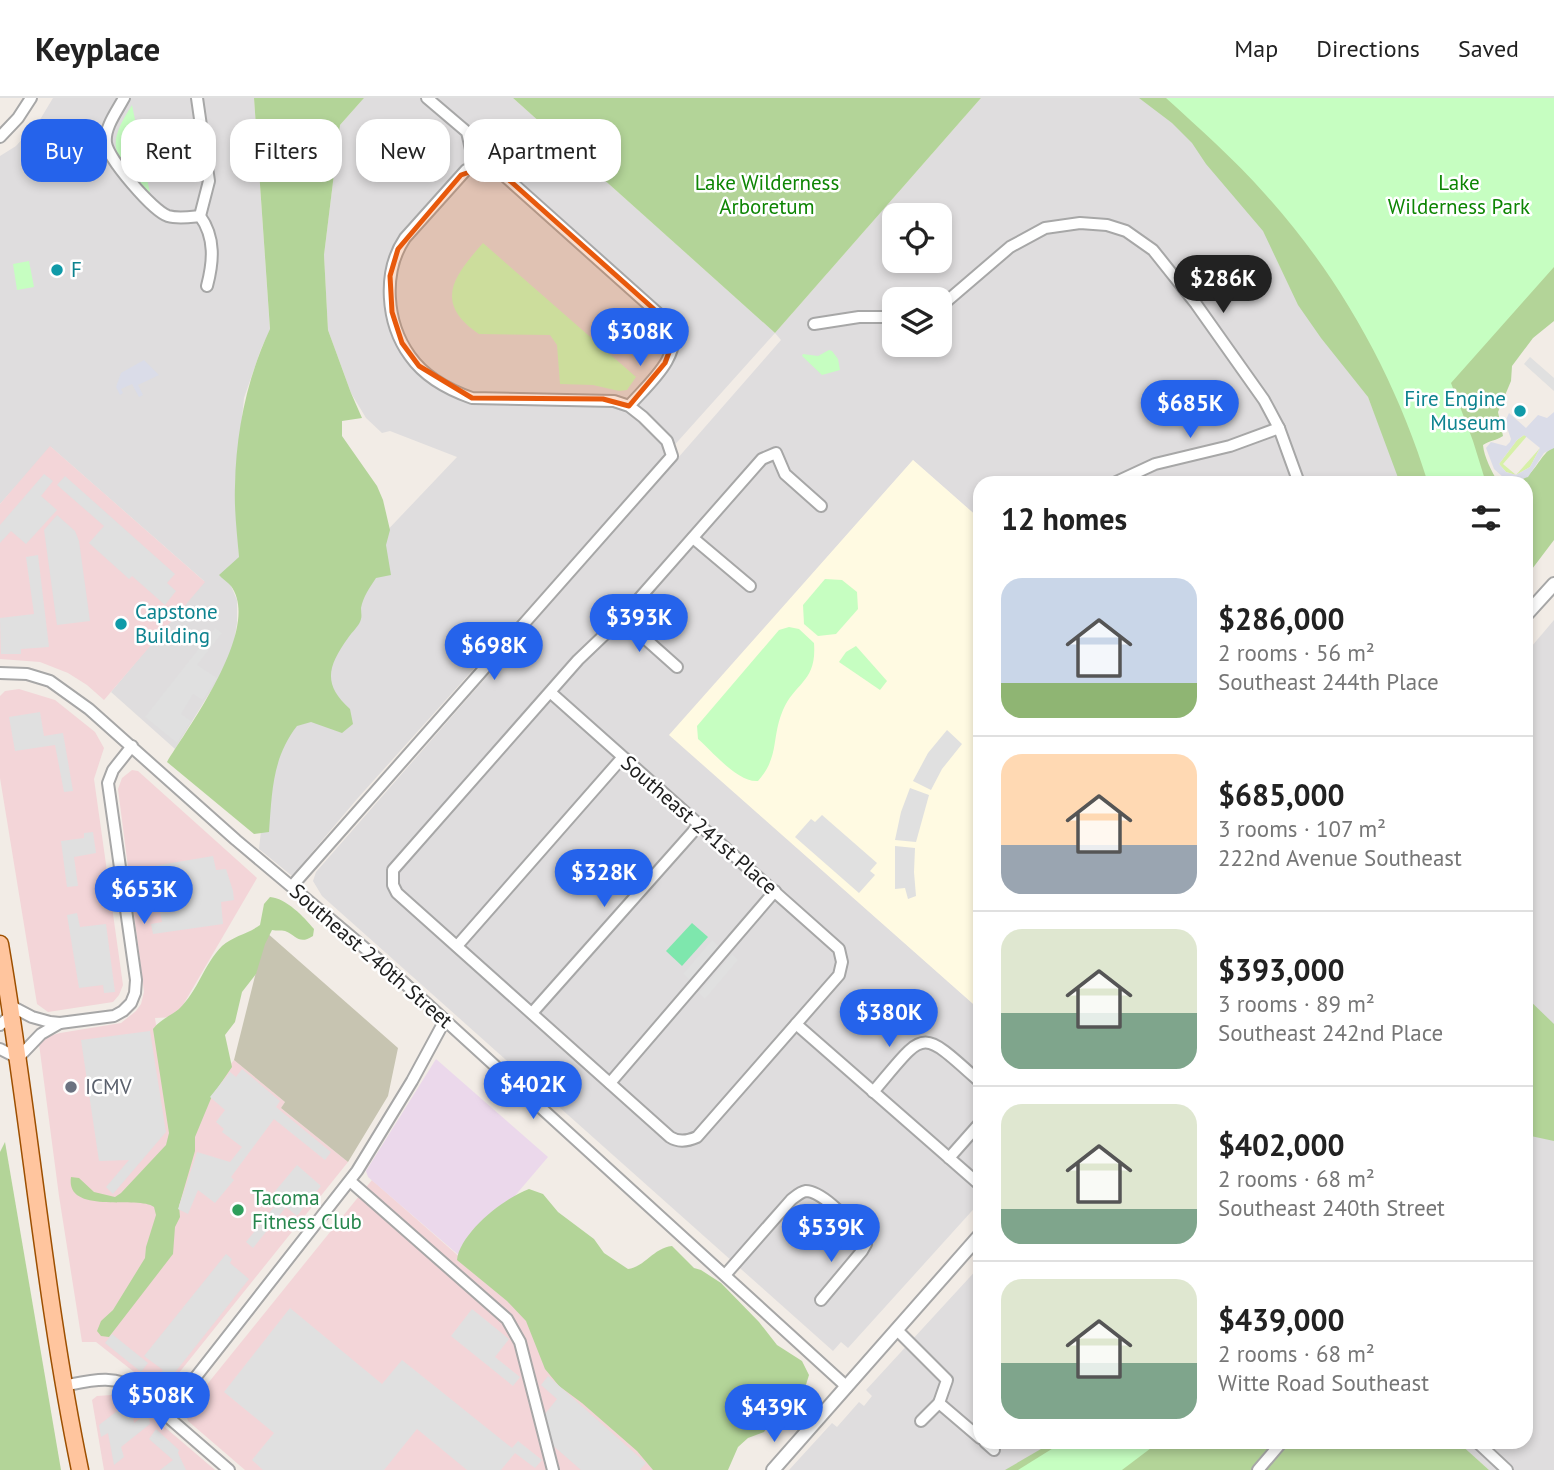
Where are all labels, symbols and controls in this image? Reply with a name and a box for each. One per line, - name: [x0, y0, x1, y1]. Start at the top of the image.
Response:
- text: Keyplace: [35, 27, 160, 70]
- text: Map: [1234, 33, 1278, 64]
- text: Directions: [1316, 33, 1420, 64]
- text: Saved: [1458, 33, 1519, 64]
- chip: Buy: [21, 119, 107, 182]
- chip: Rent: [121, 119, 216, 182]
- chip: Filters: [230, 119, 342, 182]
- chip: New: [356, 119, 450, 182]
- chip: Apartment: [464, 119, 621, 182]
- park label: Lake Wilderness Arboretum: [695, 169, 839, 220]
- park label: Lake Wilderness Park: [1388, 169, 1530, 220]
- map controls: [882, 203, 952, 357]
- button: locate: [882, 203, 952, 273]
- place label: F: [71, 256, 82, 283]
- pin: $286K: [1174, 256, 1272, 315]
- marker: F: [49, 262, 65, 278]
- text: $286K: [1190, 263, 1256, 292]
- button: layers: [882, 287, 952, 357]
- pin: $308K: [591, 308, 689, 368]
- text: $308K: [607, 316, 673, 345]
- pin: $685K: [1141, 380, 1239, 440]
- place label: Fire Engine Museum: [1404, 385, 1506, 436]
- text: $685K: [1157, 388, 1223, 417]
- marker: Fire Engine Museum: [1512, 403, 1528, 419]
- text: 12 homes: [1001, 499, 1127, 538]
- icon: filters: [1467, 499, 1505, 537]
- pin: $393K: [590, 594, 688, 654]
- place label: Capstone Building: [135, 598, 218, 649]
- text: $286,000: [1218, 599, 1345, 638]
- text: $393K: [606, 602, 672, 631]
- icon: home: [1057, 606, 1141, 690]
- marker: Capstone Building: [113, 616, 129, 632]
- pin: $698K: [445, 622, 543, 682]
- text: $698K: [461, 630, 527, 659]
- text: 2 rooms · 56 m²: [1218, 638, 1375, 667]
- text: Southeast 244th Place: [1218, 667, 1439, 696]
- street label: Southeast 241st Place: [615, 749, 783, 900]
- text: $685,000: [1218, 775, 1345, 814]
- icon: home: [1057, 782, 1141, 866]
- text: 3 rooms · 107 m²: [1218, 814, 1386, 843]
- text: 222nd Avenue Southeast: [1218, 843, 1462, 872]
- pin: $328K: [555, 850, 653, 909]
- text: $328K: [571, 857, 637, 886]
- pin: $653K: [95, 866, 193, 926]
- text: $653K: [111, 874, 177, 903]
- street label: Southeast 240th Street: [284, 877, 458, 1034]
- text: $393,000: [1218, 950, 1345, 989]
- icon: home: [1057, 957, 1141, 1041]
- text: 3 rooms · 89 m²: [1218, 989, 1375, 1018]
- pin: $380K: [840, 990, 938, 1049]
- text: $380K: [856, 997, 922, 1026]
- text: Southeast 242nd Place: [1218, 1018, 1443, 1047]
- pin: $402K: [484, 1062, 582, 1121]
- text: $402K: [500, 1069, 566, 1098]
- place label: ICMV: [85, 1073, 132, 1100]
- marker: ICMV: [63, 1079, 79, 1095]
- text: $402,000: [1218, 1125, 1345, 1164]
- icon: home: [1057, 1132, 1141, 1216]
- text: 2 rooms · 68 m²: [1218, 1164, 1375, 1193]
- place label: Tacoma Fitness Club: [252, 1184, 362, 1235]
- text: Southeast 240th Street: [1218, 1193, 1445, 1222]
- marker: Tacoma Fitness Club: [230, 1202, 246, 1218]
- pin: $539K: [782, 1204, 880, 1264]
- text: $539K: [798, 1212, 864, 1241]
- text: $439,000: [1218, 1300, 1345, 1339]
- icon: home: [1057, 1307, 1141, 1391]
- text: 2 rooms · 68 m²: [1218, 1339, 1375, 1368]
- text: Witte Road Southeast: [1218, 1368, 1429, 1397]
- pin: $508K: [112, 1372, 210, 1432]
- text: $508K: [128, 1380, 194, 1409]
- pin: $439K: [725, 1384, 823, 1444]
- text: $439K: [741, 1392, 807, 1421]

